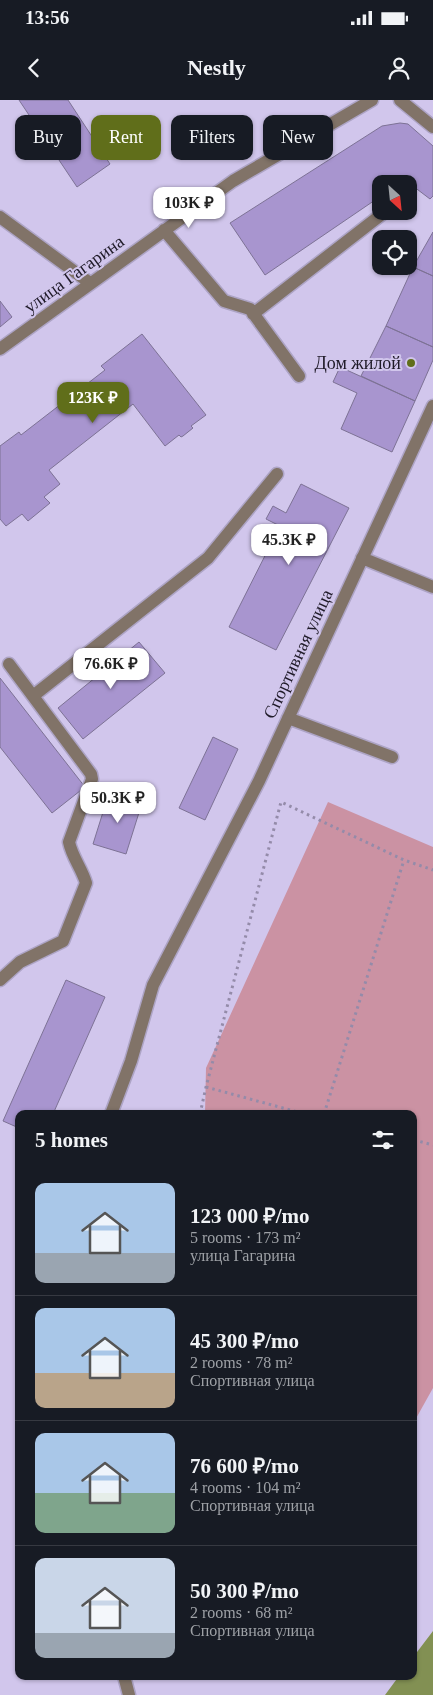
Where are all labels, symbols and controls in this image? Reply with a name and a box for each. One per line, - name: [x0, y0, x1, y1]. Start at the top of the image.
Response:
- text: 13:56: [25, 7, 69, 28]
- icon: back: [20, 54, 48, 82]
- icon: person: [385, 54, 413, 82]
- text: Nestly: [187, 55, 246, 80]
- chip: Buy: [15, 115, 81, 160]
- chip: Rent: [91, 115, 161, 160]
- chip: Filters: [171, 115, 253, 160]
- chip: New: [263, 115, 333, 160]
- north arrow: [372, 175, 418, 220]
- map controls: [372, 175, 417, 275]
- pin: 103K ₽: [148, 186, 230, 229]
- text: 103K ₽: [164, 194, 214, 211]
- button: locate: [372, 230, 417, 275]
- street label: улица Гагарина: [20, 231, 128, 317]
- place label: Дом жилой: [314, 353, 401, 373]
- marker: Дом жилой: [405, 357, 417, 369]
- pin: 123K ₽: [52, 382, 134, 424]
- text: 123K ₽: [68, 389, 118, 406]
- pin: 45.3K ₽: [243, 524, 335, 566]
- text: 45.3K ₽: [262, 531, 316, 548]
- street label: Спортивная улица: [259, 586, 337, 722]
- pin: 76.6K ₽: [65, 648, 157, 690]
- text: 76.6K ₽: [84, 655, 138, 672]
- pin: 50.3K ₽: [72, 782, 164, 824]
- text: 50.3K ₽: [91, 789, 145, 806]
- icon: filters: [369, 1126, 397, 1154]
- text: 5 homes: [35, 1128, 108, 1152]
- icon: home: [75, 1203, 135, 1263]
- text: 123 000 ₽/mo: [190, 1204, 310, 1228]
- text: 5 rooms · 173 m²: [190, 1229, 301, 1246]
- text: улица Гагарина: [190, 1247, 295, 1264]
- icon: home: [75, 1328, 135, 1388]
- text: 45 300 ₽/mo: [190, 1329, 299, 1353]
- text: 2 rooms · 78 m²: [190, 1354, 293, 1371]
- text: Спортивная улица: [190, 1372, 315, 1389]
- icon: home: [75, 1453, 135, 1513]
- text: 76 600 ₽/mo: [190, 1454, 299, 1478]
- text: 4 rooms · 104 m²: [190, 1479, 301, 1496]
- text: Спортивная улица: [190, 1497, 315, 1514]
- icon: home: [75, 1578, 135, 1638]
- text: 50 300 ₽/mo: [190, 1579, 299, 1603]
- text: 2 rooms · 68 m²: [190, 1604, 293, 1621]
- text: Спортивная улица: [190, 1622, 315, 1639]

